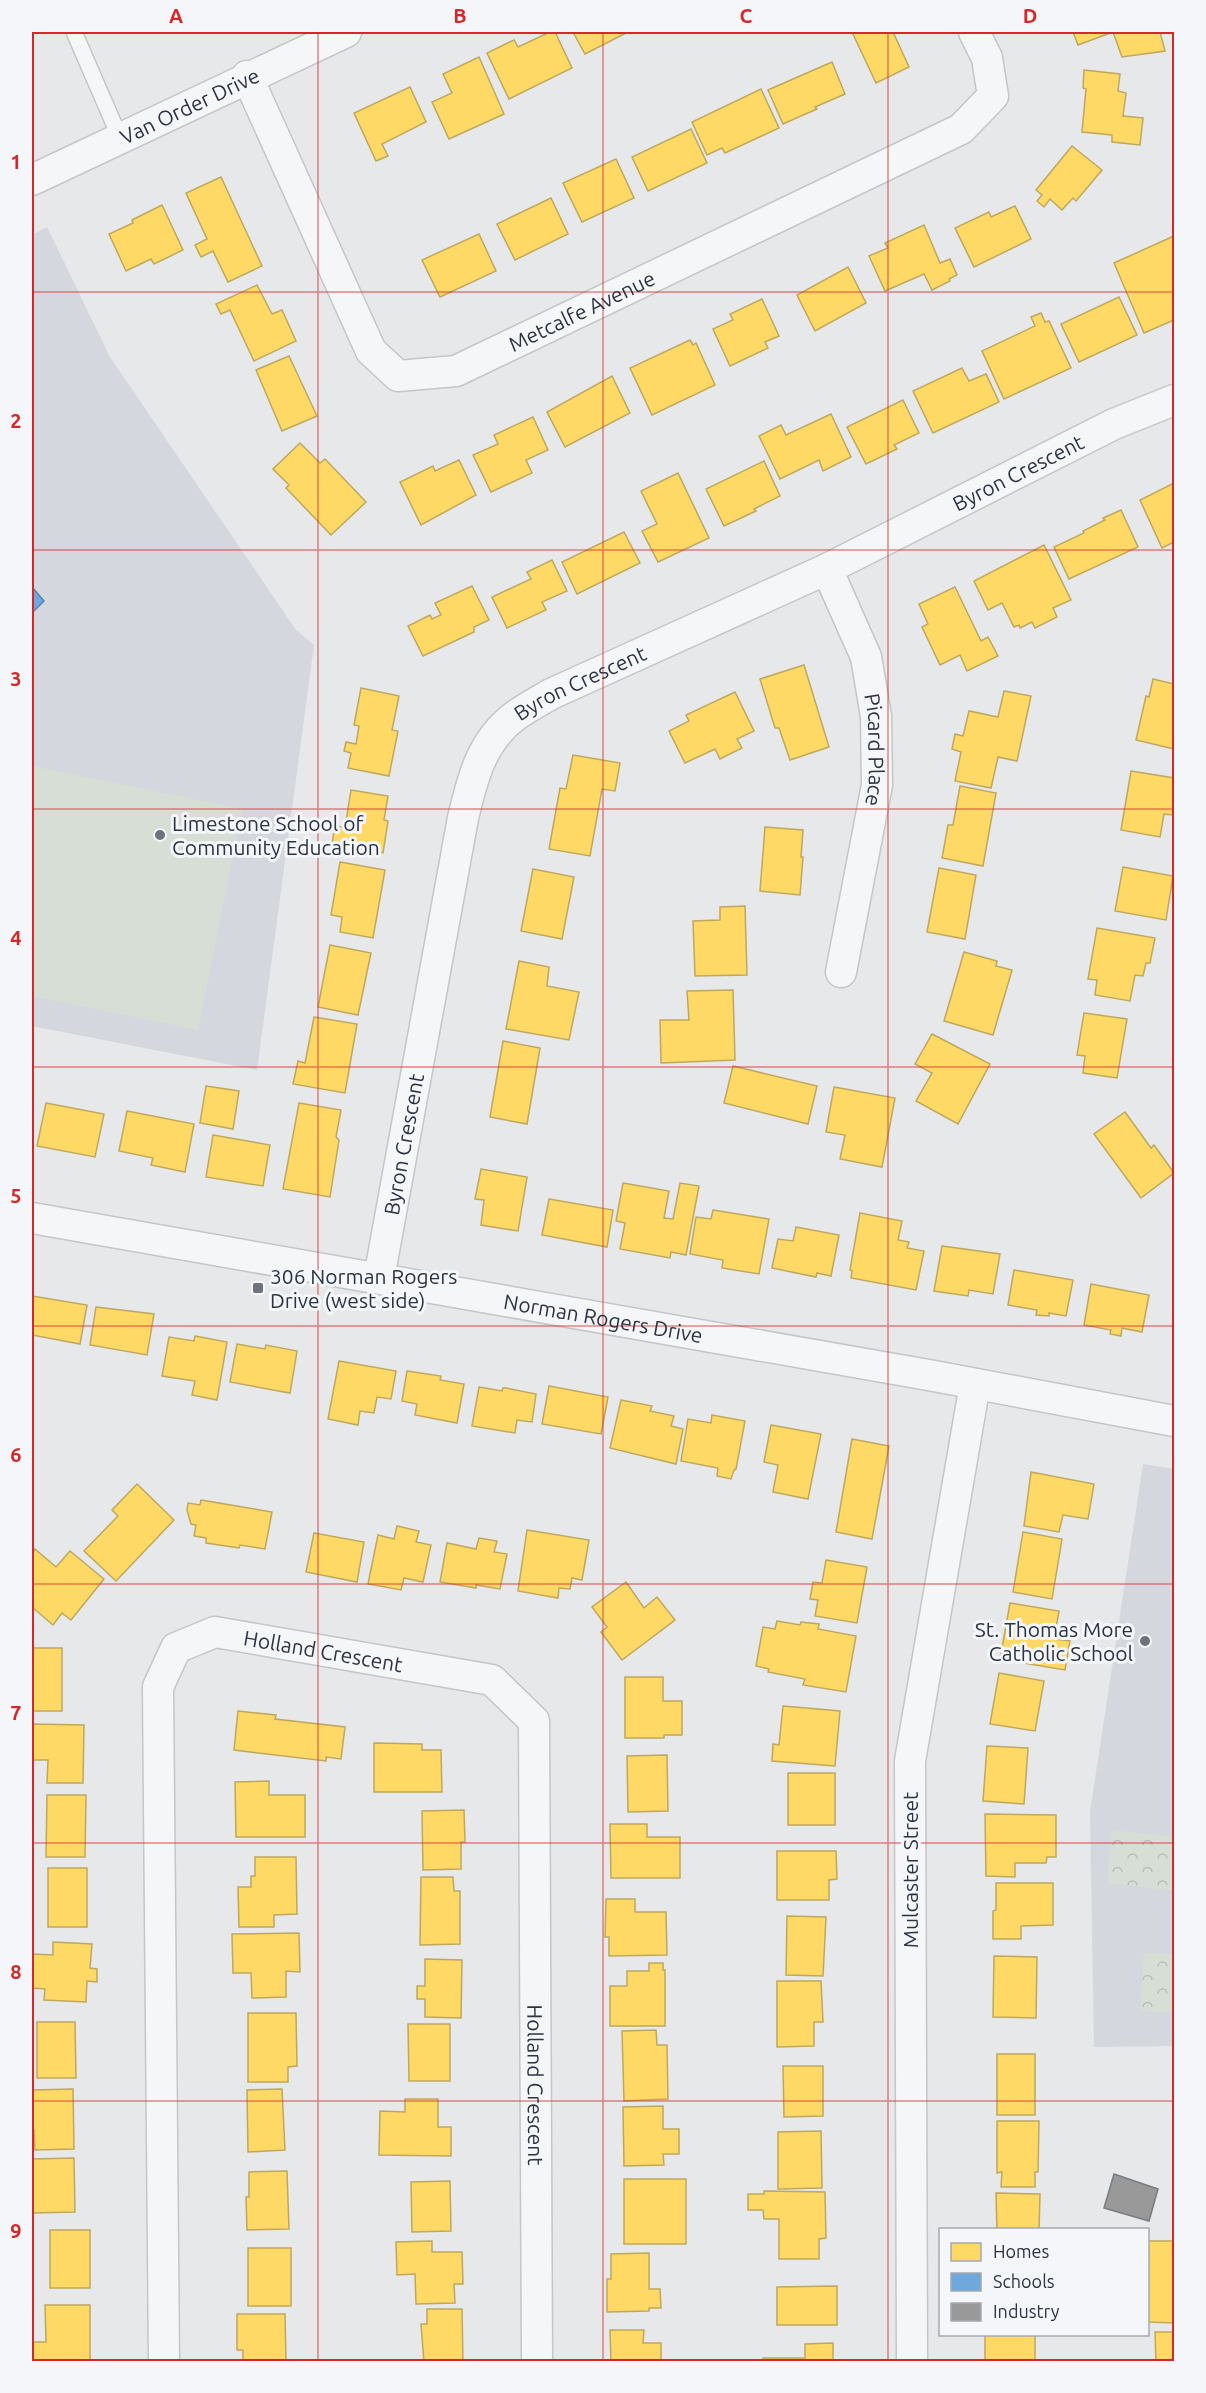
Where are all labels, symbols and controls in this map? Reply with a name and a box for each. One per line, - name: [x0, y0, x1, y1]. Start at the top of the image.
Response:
- text: A: [169, 4, 183, 27]
- text: B: [453, 4, 467, 27]
- text: C: [740, 4, 753, 27]
- text: D: [1023, 4, 1037, 27]
- street label: Van Order Drive: [116, 63, 263, 149]
- text: 1: [10, 150, 22, 173]
- street label: Metcalfe Avenue: [505, 266, 659, 356]
- text: 2: [10, 409, 22, 432]
- street label: Byron Crescent: [949, 429, 1088, 516]
- street label: Byron Crescent: [509, 641, 650, 725]
- text: 3: [10, 667, 22, 690]
- street label: Picard Place: [860, 692, 889, 808]
- place label: Limestone School of Community Education: [172, 811, 380, 859]
- marker: Limestone School of Community Education: [153, 828, 167, 842]
- text: 4: [10, 926, 22, 949]
- street label: Byron Crescent: [379, 1071, 428, 1217]
- text: 5: [10, 1184, 22, 1207]
- place label: 306 Norman Rogers Drive (west side): [270, 1264, 457, 1312]
- marker: 306 Norman Rogers Drive (west side): [251, 1281, 265, 1295]
- street label: Norman Rogers Drive: [502, 1289, 705, 1347]
- text: 6: [10, 1443, 22, 1466]
- place label: St. Thomas More Catholic School: [975, 1617, 1133, 1665]
- street label: Holland Crescent: [242, 1625, 405, 1676]
- marker: St. Thomas More Catholic School: [1138, 1634, 1152, 1648]
- text: 7: [10, 1701, 22, 1724]
- street label: Mulcaster Street: [898, 1792, 922, 1948]
- text: 8: [10, 1960, 22, 1983]
- street label: Holland Crescent: [523, 2004, 548, 2166]
- text: 9: [10, 2219, 22, 2242]
- legend: [939, 2228, 1149, 2336]
- text: Homes: [993, 2241, 1050, 2261]
- text: Schools: [993, 2271, 1055, 2291]
- text: Industry: [993, 2301, 1060, 2321]

